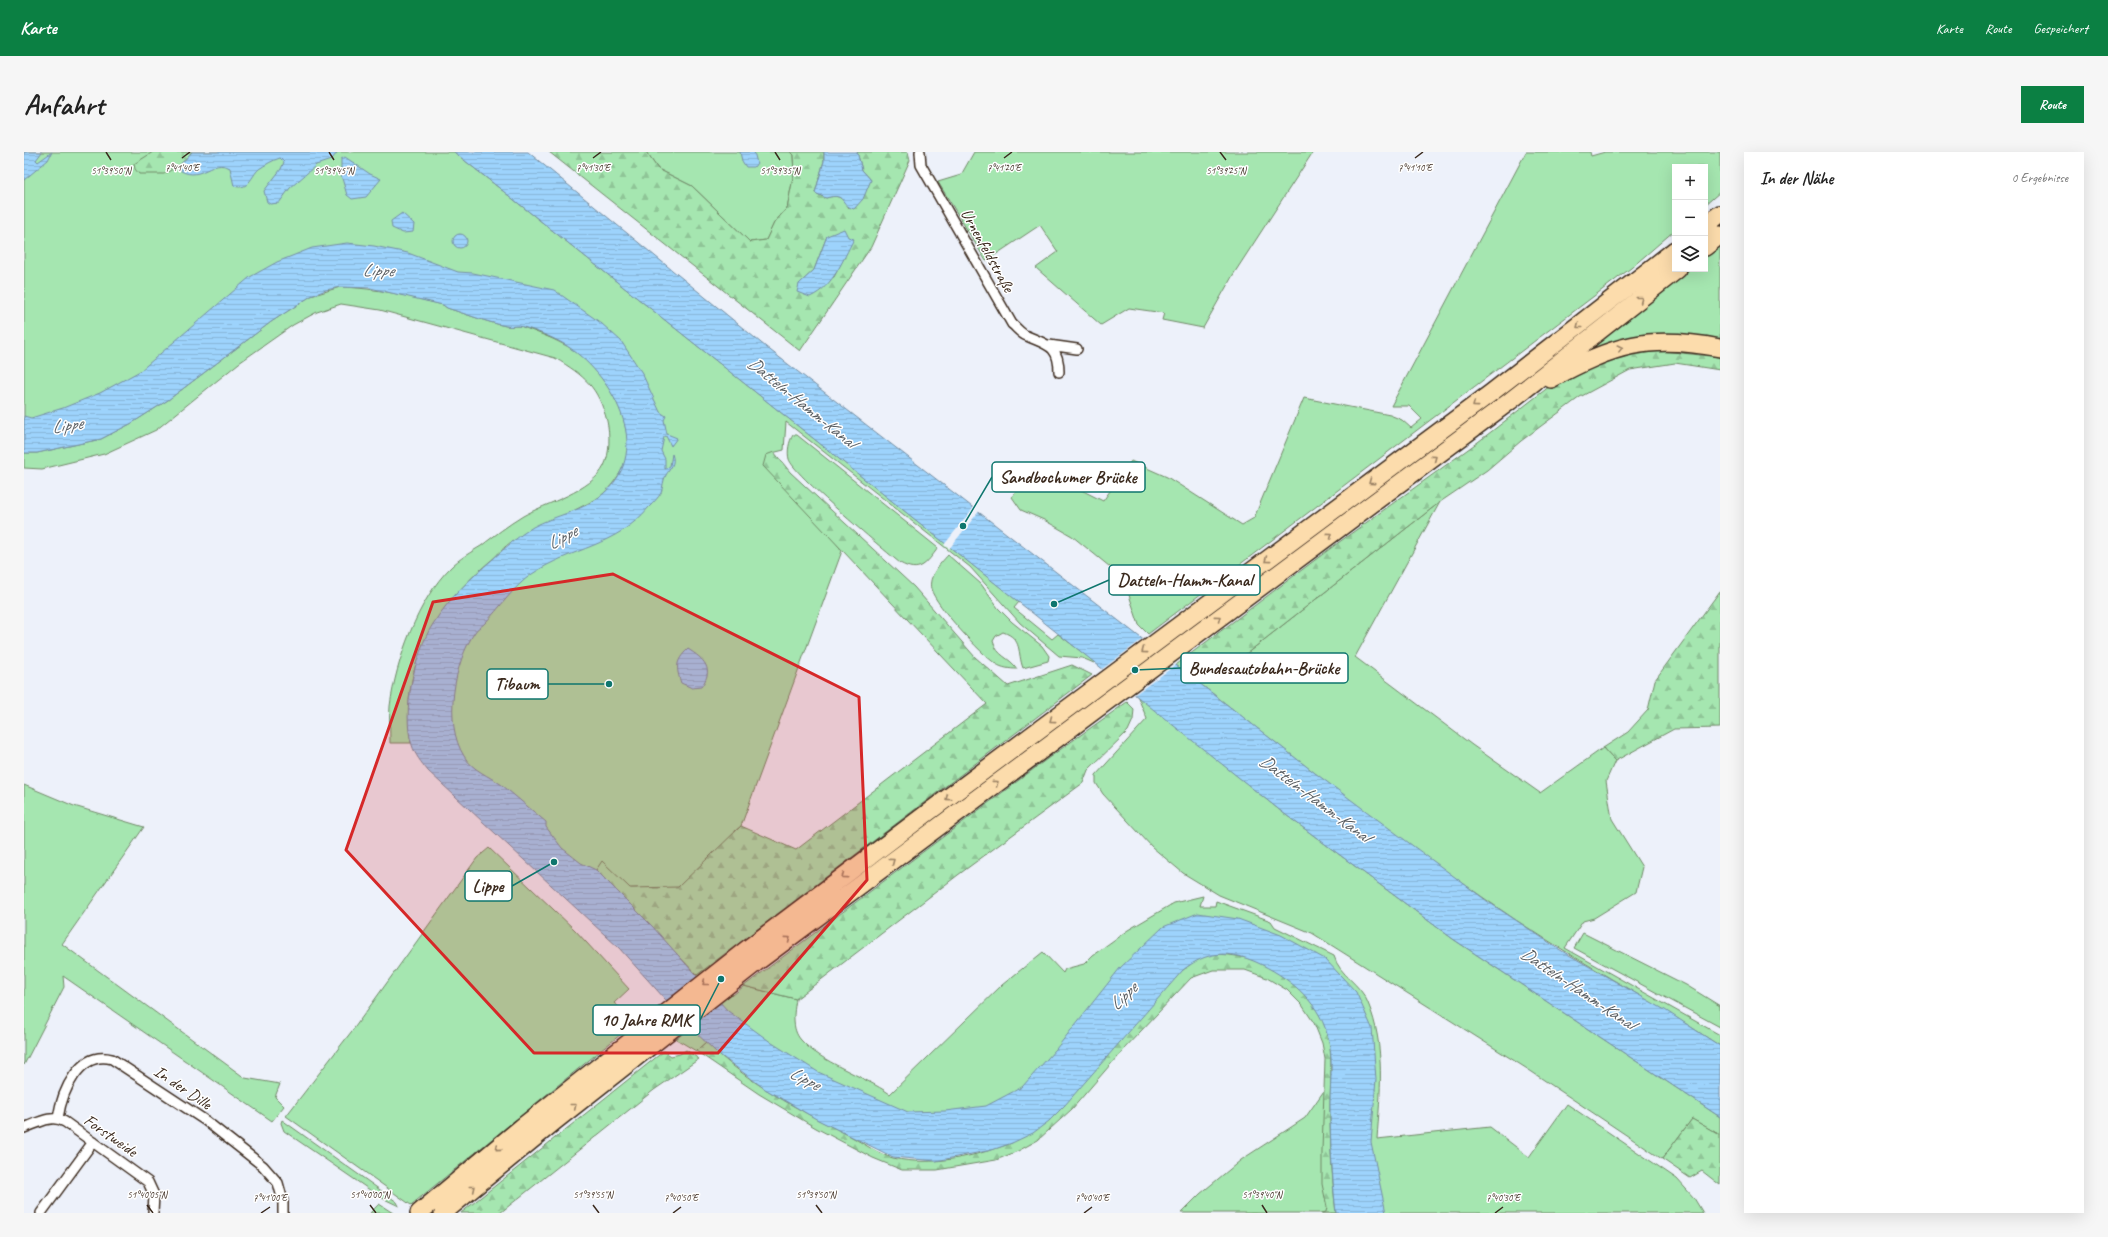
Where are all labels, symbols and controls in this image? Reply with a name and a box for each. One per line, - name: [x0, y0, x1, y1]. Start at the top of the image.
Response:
- text: Karte: [20, 16, 57, 40]
- text: Karte: [1936, 20, 1963, 37]
- text: Route: [1985, 20, 2011, 37]
- text: Gespeichert: [2033, 20, 2088, 37]
- button: Route: [2021, 86, 2084, 123]
- text: Anfahrt: [24, 87, 104, 122]
- text: 7°41'40"E: [165, 161, 201, 174]
- text: 7°41'30"E: [576, 161, 612, 174]
- text: 7°41'20"E: [987, 161, 1023, 174]
- text: 7°41'10"E: [1398, 161, 1434, 174]
- text: 51°39'50"N: [91, 164, 133, 177]
- text: 51°39'45"N: [314, 164, 356, 177]
- text: 51°39'35"N: [760, 164, 802, 177]
- text: 51°39'25"N: [1206, 164, 1248, 177]
- map controls: [1672, 164, 1708, 272]
- button: +: [1672, 164, 1708, 200]
- text: In der Nähe: [1760, 168, 1833, 189]
- text: 0 Ergebnisse: [2012, 170, 2068, 186]
- button: −: [1672, 200, 1708, 236]
- street label: Urnenfeldstraße: [956, 205, 1020, 297]
- button: layers: [1672, 236, 1708, 272]
- water label: Lippe: [362, 259, 397, 281]
- one-way arrow: [1635, 297, 1642, 304]
- one-way arrow: [1576, 321, 1583, 328]
- one-way arrow: [1617, 344, 1624, 352]
- water label: Datteln-Hamm-Kanal: [744, 352, 865, 456]
- one-way arrow: [1473, 400, 1480, 407]
- water label: Lippe: [50, 411, 87, 438]
- one-way arrow: [1430, 455, 1437, 462]
- callout: Sandbochumer Brücke: [992, 462, 1145, 492]
- text: Sandbochumer Brücke: [999, 466, 1139, 488]
- one-way arrow: [1368, 478, 1375, 485]
- water label: Lippe: [543, 518, 584, 554]
- one-way arrow: [1326, 533, 1333, 540]
- one-way arrow: [1264, 555, 1271, 562]
- callout: Datteln-Hamm-Kanal: [1109, 565, 1260, 595]
- text: Datteln-Hamm-Kanal: [1118, 569, 1256, 591]
- one-way arrow: [1214, 616, 1221, 623]
- one-way arrow: [1141, 646, 1148, 653]
- callout: Bundesautobahn-Brücke: [1181, 653, 1348, 683]
- text: Bundesautobahn-Brücke: [1189, 657, 1341, 679]
- callout: Tibaum: [487, 669, 548, 699]
- text: Tibaum: [495, 673, 540, 695]
- one-way arrow: [1049, 715, 1056, 723]
- water label: Datteln-Hamm-Kanal: [1255, 749, 1379, 850]
- one-way arrow: [992, 781, 999, 788]
- one-way arrow: [945, 793, 952, 800]
- one-way arrow: [888, 859, 895, 866]
- callout: Lippe: [465, 871, 512, 901]
- one-way arrow: [841, 871, 848, 878]
- text: Lippe: [473, 875, 505, 897]
- one-way arrow: [784, 937, 791, 944]
- water label: Datteln-Hamm-Kanal: [1517, 942, 1644, 1037]
- water label: Lippe: [1104, 975, 1144, 1015]
- one-way arrow: [702, 979, 709, 986]
- callout: 10 Jahre RMK: [593, 1005, 700, 1035]
- text: 10 Jahre RMK: [601, 1009, 695, 1031]
- street label: In der Dille: [150, 1061, 217, 1115]
- water label: Lippe: [786, 1061, 826, 1096]
- one-way arrow: [569, 1104, 576, 1111]
- street label: Forstweide: [80, 1109, 143, 1162]
- one-way arrow: [495, 1143, 502, 1150]
- one-way arrow: [468, 1186, 476, 1193]
- text: 51°40'05"N: [127, 1188, 169, 1201]
- text: 51°40'00"N: [350, 1188, 392, 1201]
- text: 51°39'55"N: [573, 1188, 615, 1201]
- text: 51°39'50"N: [796, 1188, 838, 1201]
- text: 51°39'40"N: [1242, 1188, 1284, 1201]
- text: 7°41'00"E: [253, 1191, 289, 1204]
- text: 7°40'50"E: [664, 1191, 700, 1204]
- text: 7°40'40"E: [1075, 1191, 1111, 1204]
- text: 7°40'30"E: [1486, 1191, 1522, 1204]

